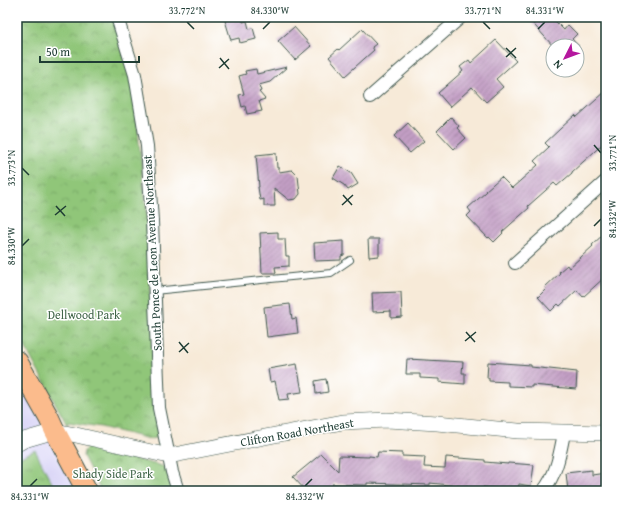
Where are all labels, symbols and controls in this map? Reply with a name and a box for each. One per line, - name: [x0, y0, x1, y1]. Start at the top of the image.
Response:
- text: 33.772°N: [169, 3, 206, 18]
- text: 84.330°W: [251, 3, 290, 18]
- text: 33.771°N: [465, 3, 502, 18]
- text: 84.331°W: [526, 3, 565, 18]
- scale bar: [40, 38, 139, 64]
- north arrow: [545, 38, 585, 78]
- text: 50 m: [46, 43, 70, 60]
- text: N: [549, 56, 566, 73]
- text: 33.771°N: [605, 134, 620, 171]
- text: 33.773°N: [4, 149, 19, 186]
- street label: South Ponce de Leon Avenue Northeast: [138, 154, 166, 351]
- text: 84.332°W: [605, 199, 620, 238]
- text: 84.330°W: [4, 226, 19, 265]
- park label: Dellwood Park: [48, 306, 121, 323]
- street label: Clifton Road Northeast: [239, 414, 356, 450]
- park label: Shady Side Park: [73, 465, 154, 482]
- text: 84.331°W: [11, 489, 50, 504]
- text: 84.332°W: [286, 489, 325, 504]

